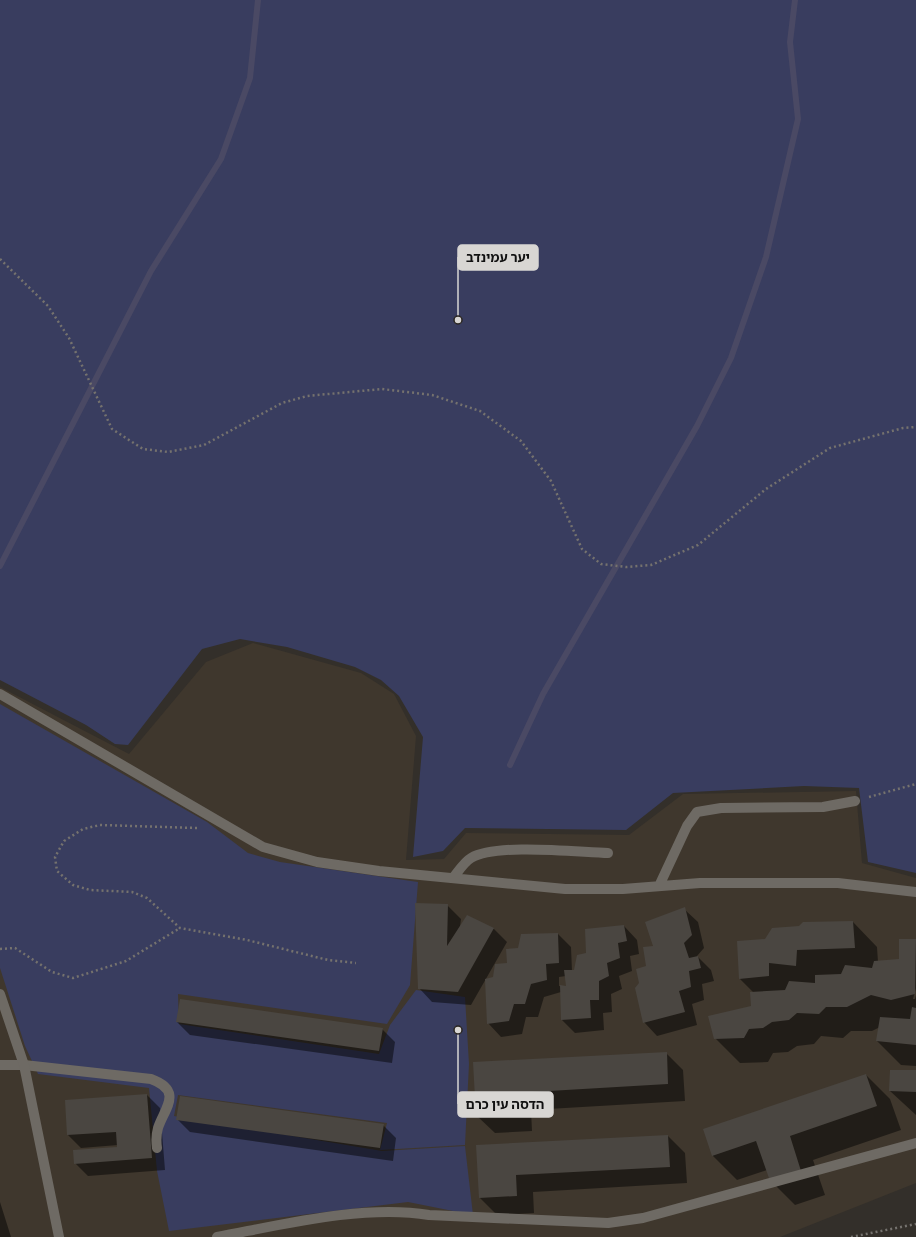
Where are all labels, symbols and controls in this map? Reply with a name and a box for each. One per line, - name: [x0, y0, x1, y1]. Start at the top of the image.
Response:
- callout: יער עמינדב: [458, 245, 538, 270]
- text: יער עמינדב: [466, 249, 530, 265]
- callout: הדסה עין כרם: [458, 1092, 553, 1117]
- text: הדסה עין כרם: [466, 1096, 544, 1112]

